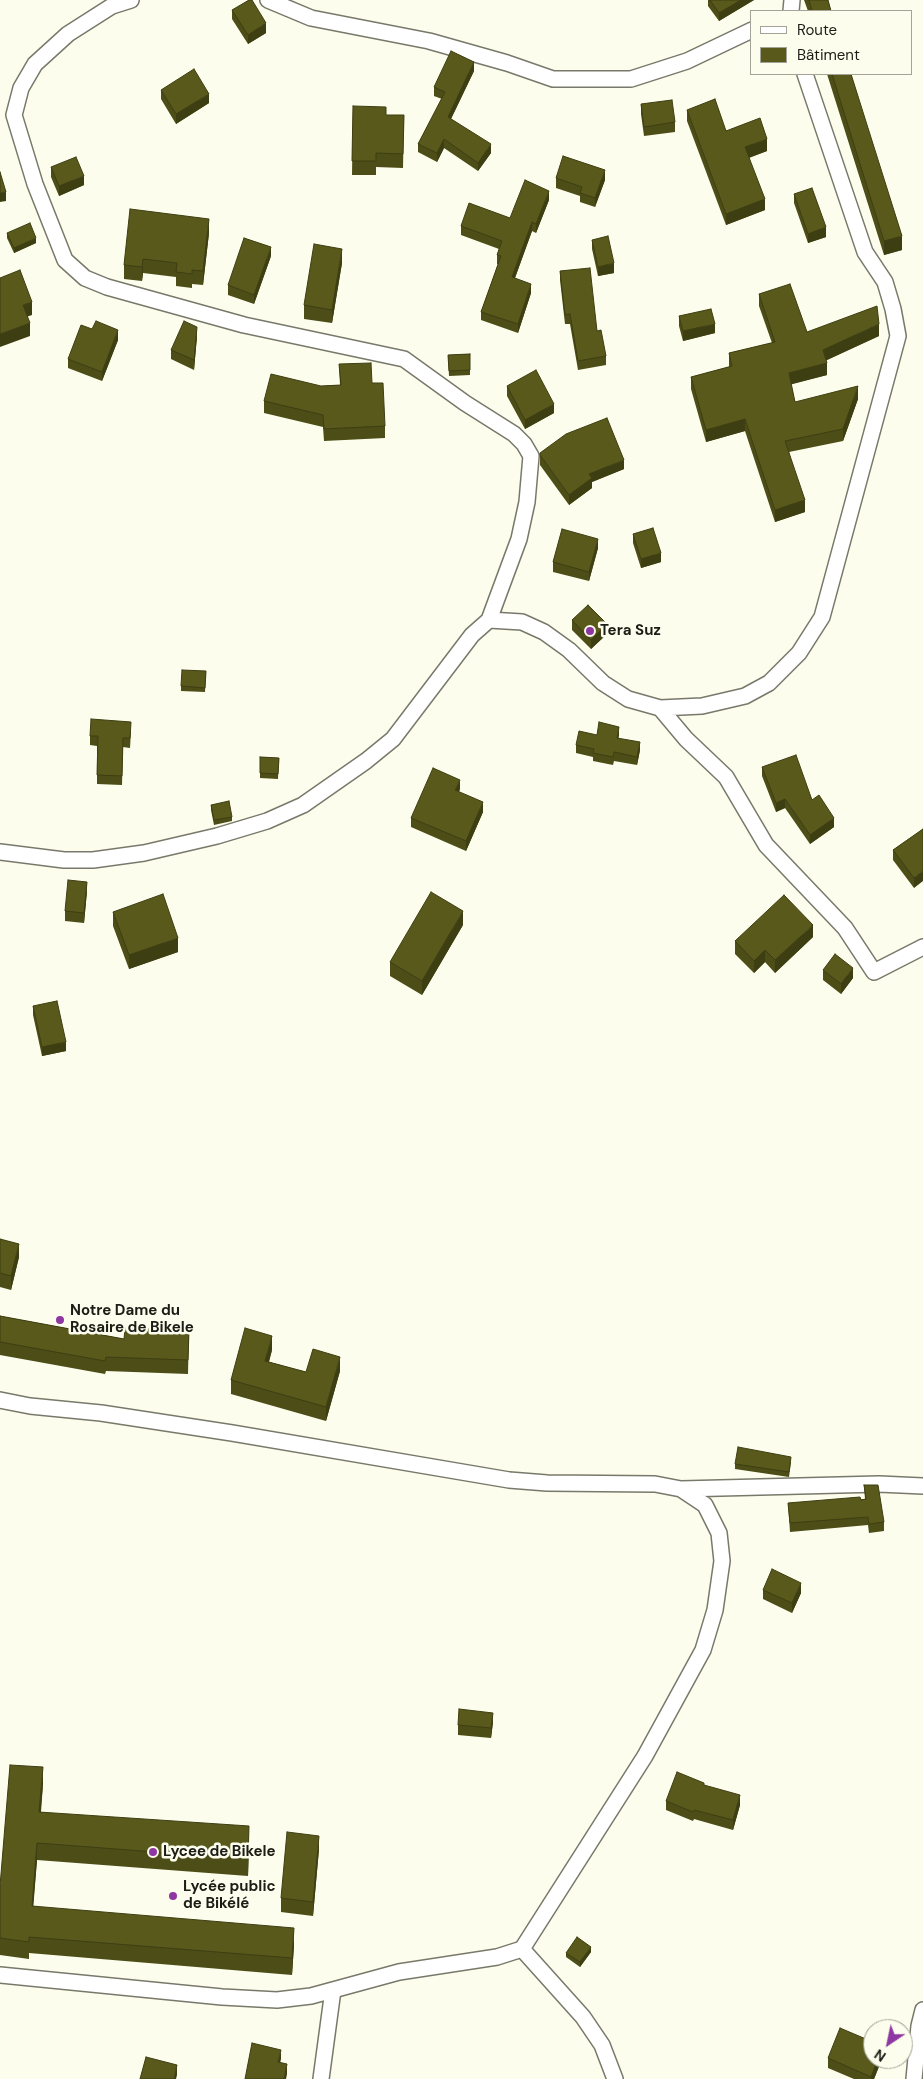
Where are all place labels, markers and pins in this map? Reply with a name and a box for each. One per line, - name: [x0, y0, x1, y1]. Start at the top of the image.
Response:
- place label: Tera Suz: [600, 622, 661, 640]
- marker: Tera Suz: [584, 625, 596, 637]
- place label: Notre Dame du Rosaire de Bikele: [70, 1302, 194, 1337]
- marker: Notre Dame du Rosaire de Bikele: [54, 1314, 66, 1326]
- place label: Lycee de Bikele: [163, 1843, 276, 1861]
- marker: Lycee de Bikele: [147, 1846, 159, 1858]
- place label: Lycée public de Bikélé: [183, 1878, 276, 1913]
- marker: Lycée public de Bikélé: [167, 1890, 179, 1902]

